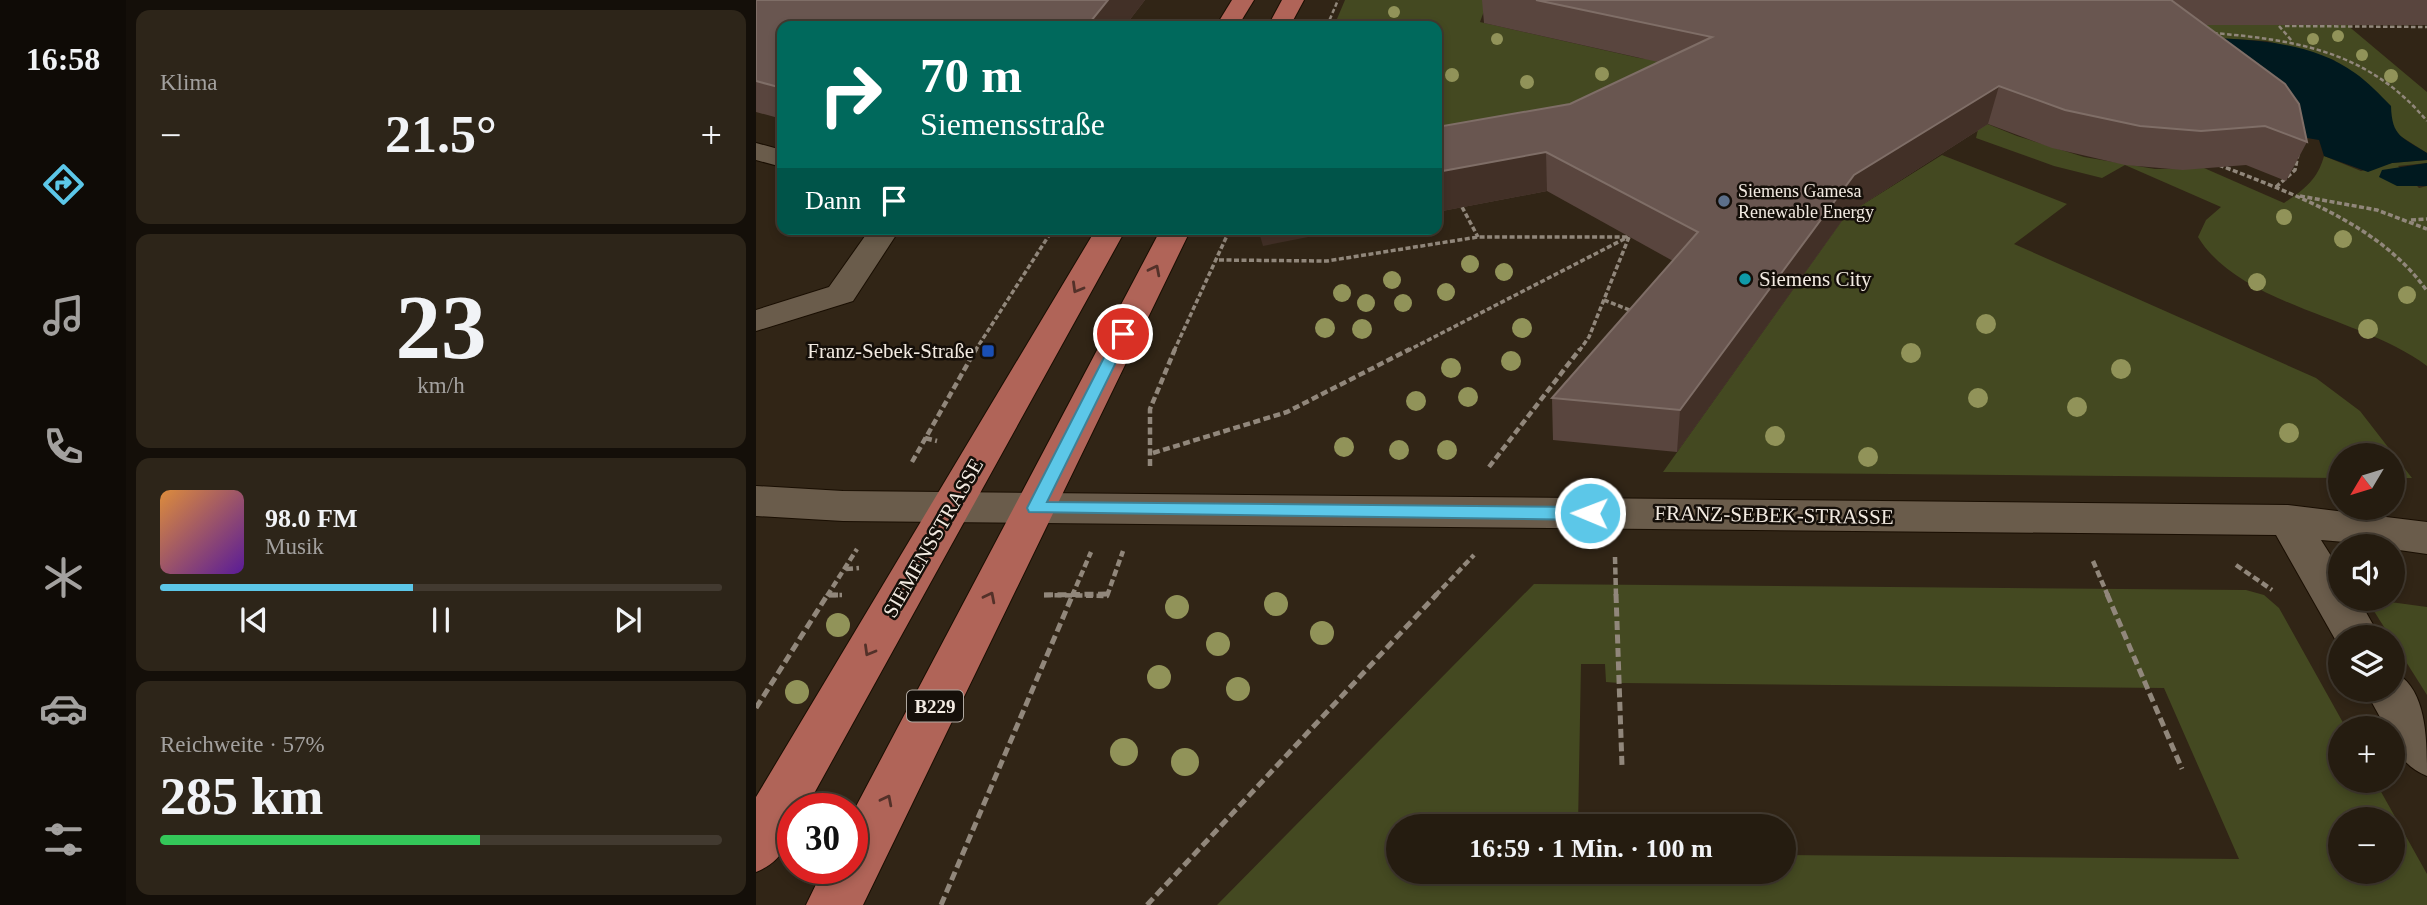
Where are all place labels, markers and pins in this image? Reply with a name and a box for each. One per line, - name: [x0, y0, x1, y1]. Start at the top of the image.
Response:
- place label: Siemens Gamesa Renewable Energy: [1738, 181, 1874, 222]
- marker: Siemens Gamesa Renewable Energy: [1716, 193, 1732, 209]
- place label: Siemens City: [1759, 267, 1872, 291]
- marker: Siemens City: [1737, 271, 1753, 287]
- pin: [1093, 304, 1153, 364]
- place label: Franz-Sebek-Straße: [807, 339, 974, 363]
- marker: Franz-Sebek-Straße: [980, 343, 996, 359]

